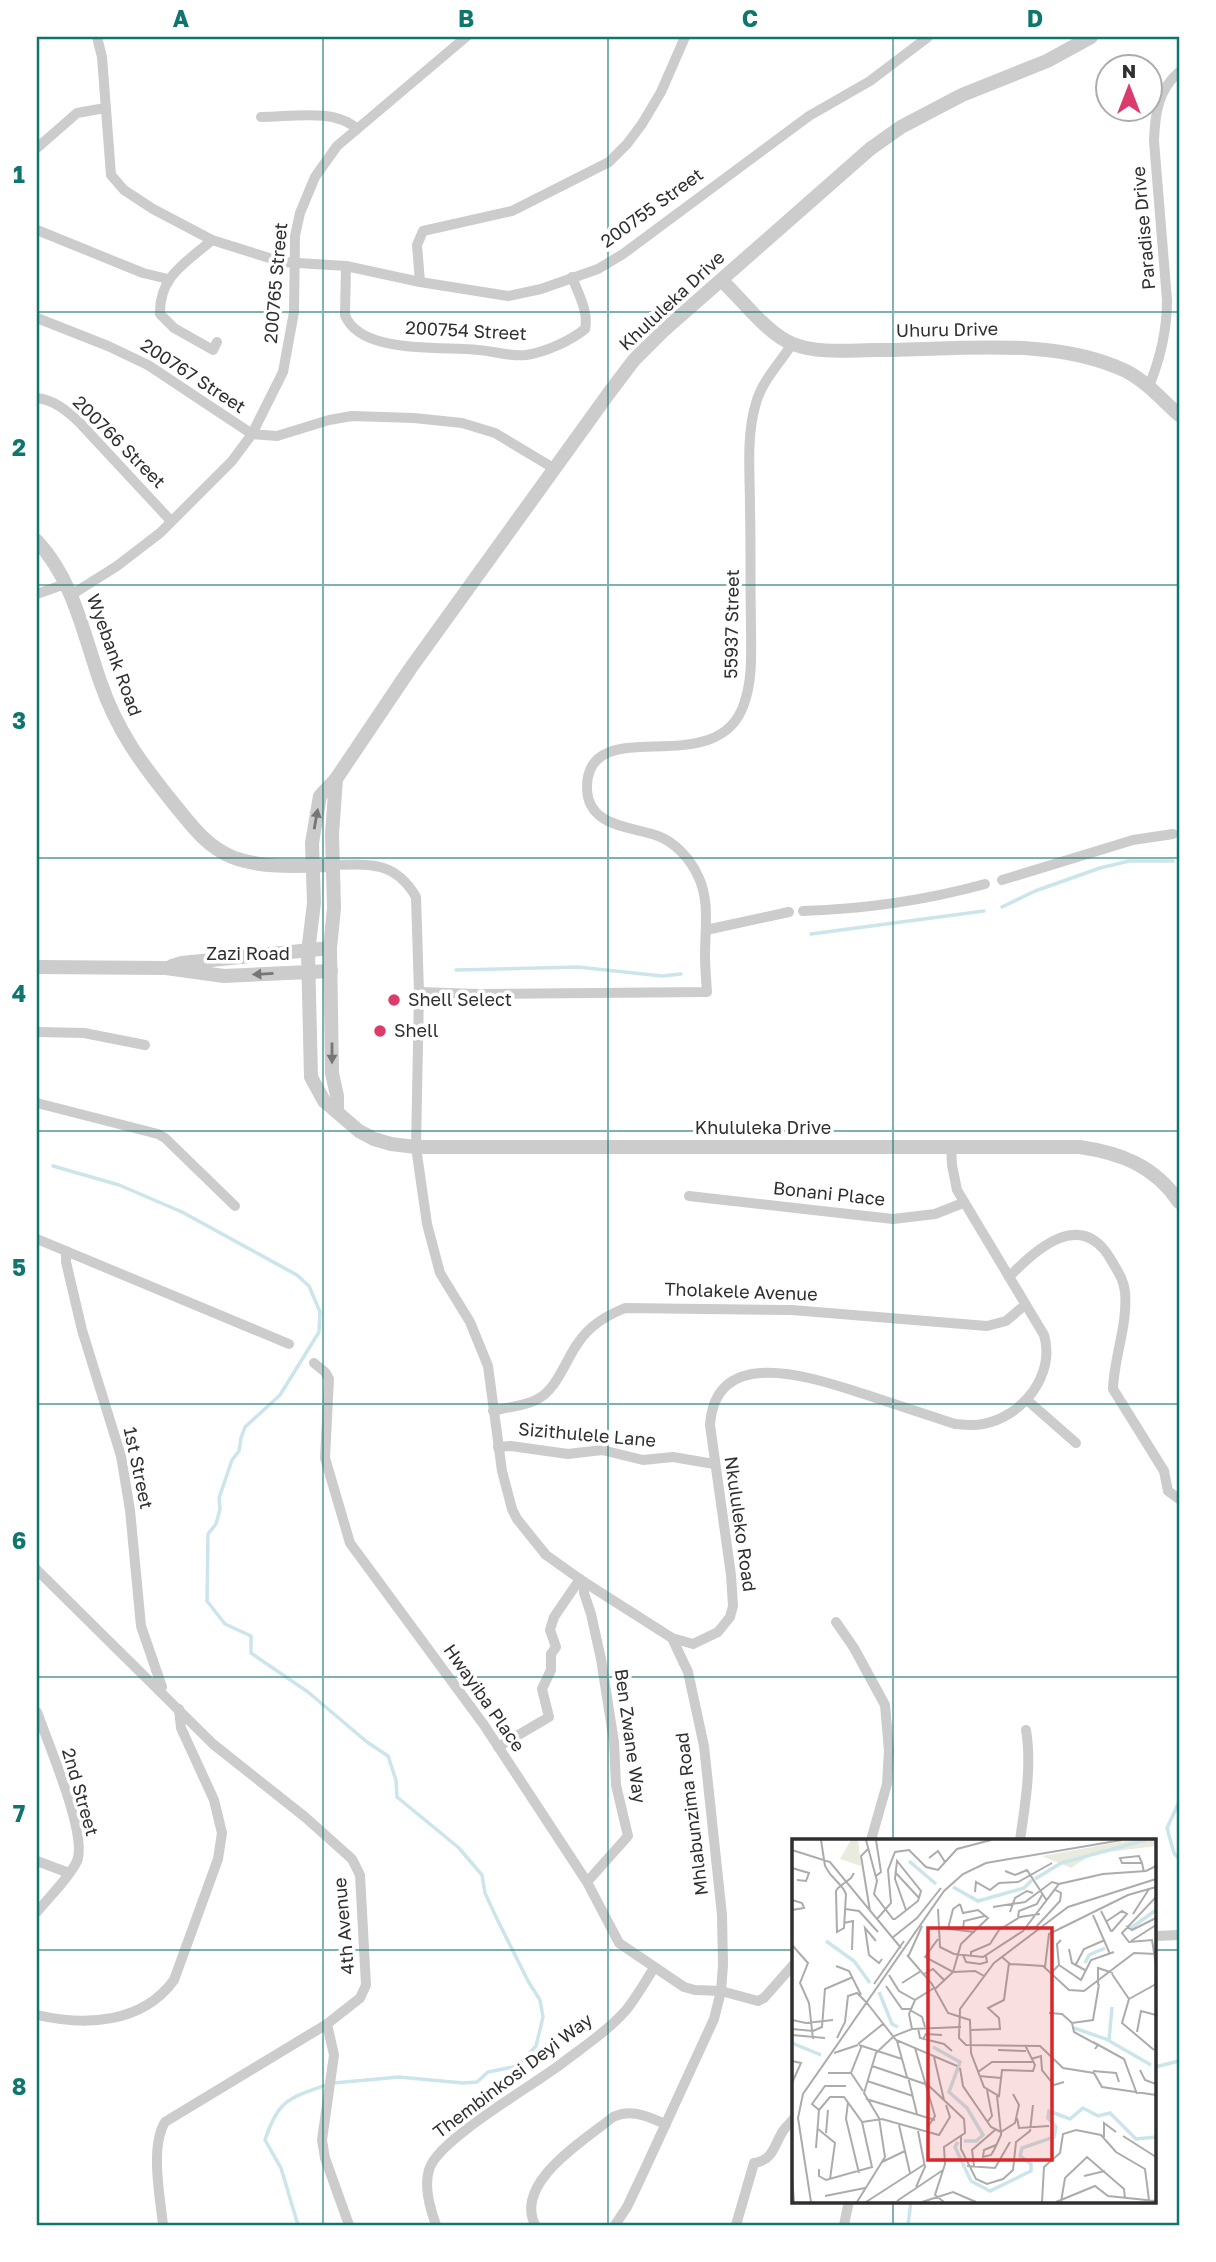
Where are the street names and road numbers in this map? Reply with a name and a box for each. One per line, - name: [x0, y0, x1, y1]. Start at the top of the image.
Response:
- street label: 200755 Street: [596, 163, 707, 252]
- street label: Paradise Drive: [1127, 165, 1159, 291]
- street label: 200765 Street: [259, 221, 291, 344]
- street label: Khululeka Drive: [614, 246, 729, 355]
- street label: 200754 Street: [405, 316, 527, 344]
- street label: Uhuru Drive: [896, 317, 998, 341]
- street label: 200767 Street: [137, 333, 250, 417]
- street label: 200766 Street: [69, 390, 171, 492]
- street label: 55937 Street: [719, 569, 743, 679]
- street label: Wyebank Road: [83, 591, 147, 719]
- street label: Zazi Road: [206, 942, 290, 964]
- street label: Khululeka Drive: [695, 1116, 831, 1138]
- street label: Bonani Place: [772, 1176, 886, 1210]
- street label: Tholakele Avenue: [664, 1277, 818, 1305]
- street label: Sizithulele Lane: [517, 1417, 657, 1451]
- street label: 1st Street: [120, 1425, 158, 1511]
- street label: Nkululeko Road: [721, 1455, 761, 1593]
- street label: Hwayiba Place: [440, 1639, 530, 1755]
- street label: Ben Zwane Way: [611, 1667, 651, 1804]
- street label: Mhlabunzima Road: [670, 1731, 712, 1897]
- street label: 2nd Street: [58, 1745, 104, 1838]
- street label: 4th Avenue: [328, 1877, 358, 1976]
- street label: Thembinkosi Deyi Way: [428, 2008, 596, 2142]

